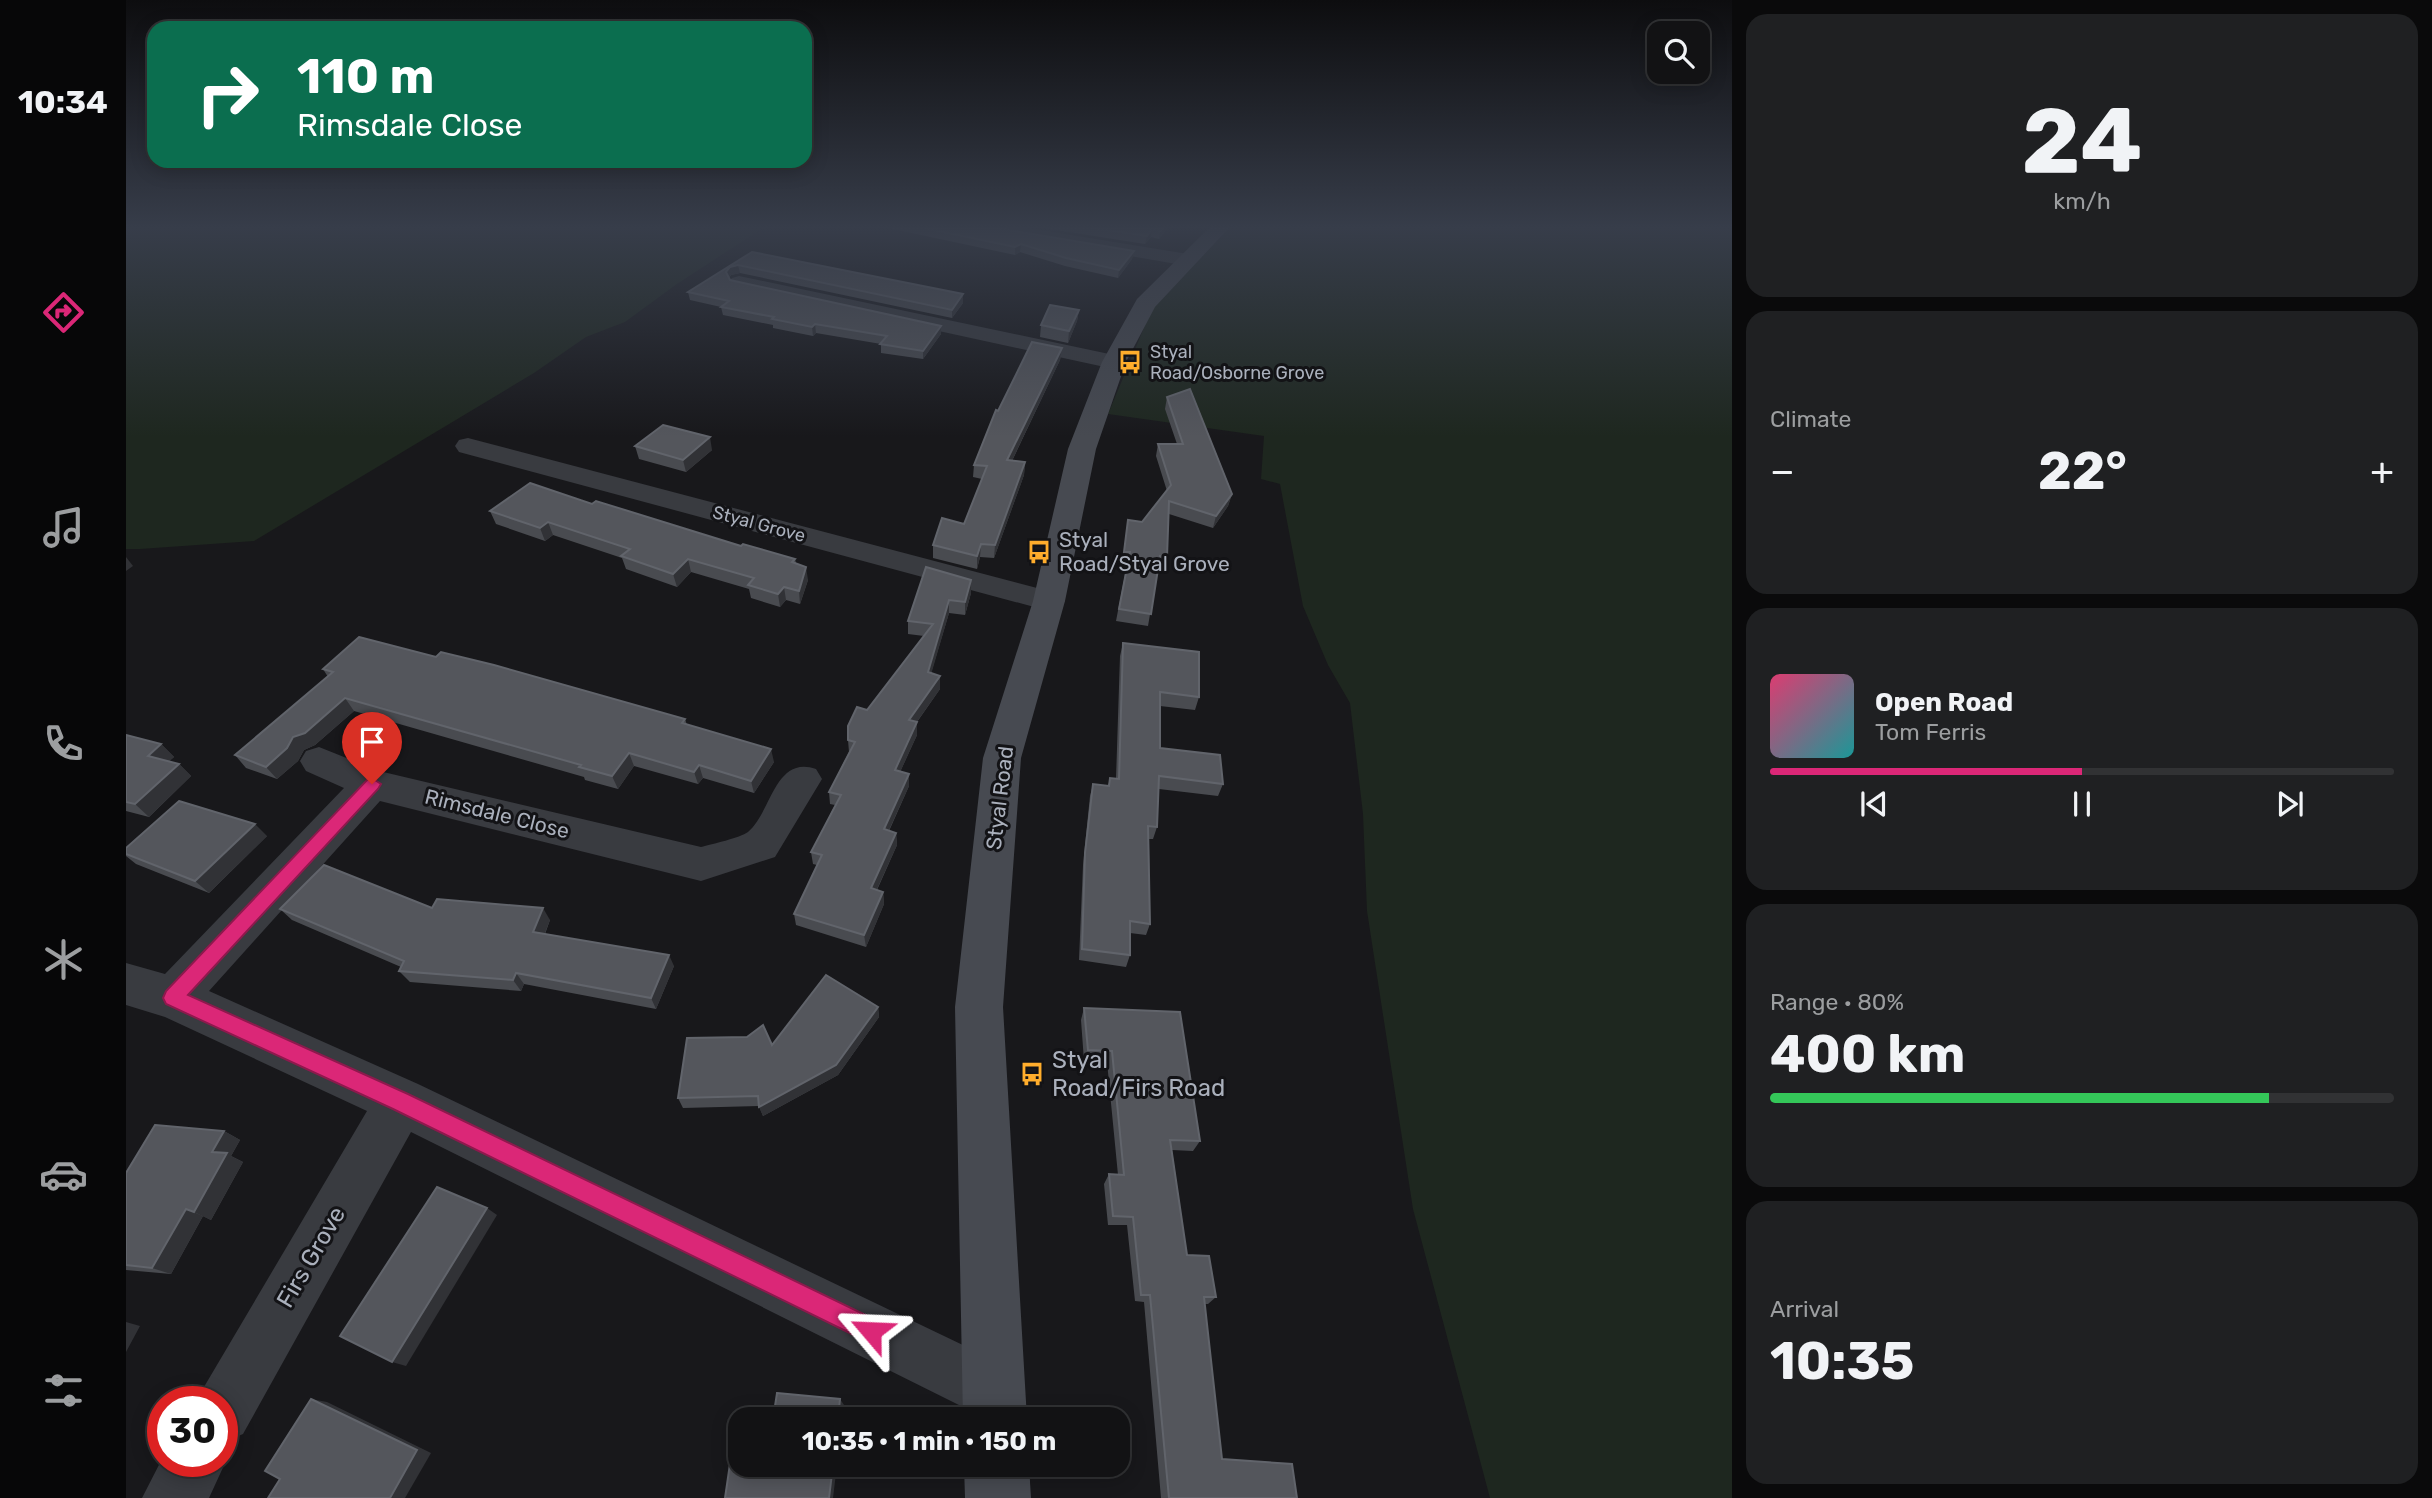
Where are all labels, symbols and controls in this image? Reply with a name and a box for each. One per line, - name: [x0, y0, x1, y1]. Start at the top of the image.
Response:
- map controls: [1647, 21, 1710, 84]
- button: search: [1647, 21, 1710, 84]
- text: 110 m: [297, 47, 434, 105]
- icon: right: [182, 49, 273, 140]
- text: 10:34: [18, 83, 108, 121]
- text: 24: [2022, 87, 2142, 195]
- text: Rimsdale Close: [297, 106, 522, 144]
- text: km/h: [2053, 187, 2111, 215]
- icon: directions: [39, 288, 88, 337]
- place label: Styal Road/Osborne Grove: [1150, 341, 1324, 384]
- bus stop icon: Styal Road/Osborne Grove: [1116, 348, 1144, 376]
- text: Climate: [1770, 405, 1851, 433]
- text: 22°: [2038, 440, 2127, 502]
- text: −: [1770, 448, 1795, 494]
- text: +: [2370, 448, 2394, 494]
- street label: Styal Grove: [710, 501, 808, 547]
- icon: music: [39, 503, 88, 552]
- place label: Styal Road/Styal Grove: [1059, 527, 1230, 576]
- bus stop icon: Styal Road/Styal Grove: [1025, 538, 1053, 566]
- text: Open Road: [1875, 687, 2013, 718]
- pin: [342, 712, 402, 784]
- text: Tom Ferris: [1875, 718, 1986, 746]
- icon: phone: [39, 719, 88, 768]
- icon: arrive: [353, 723, 391, 761]
- street label: Styal Road: [981, 745, 1018, 851]
- street label: Rimsdale Close: [422, 783, 572, 844]
- icon: previous: [1855, 785, 1893, 823]
- icon: pause: [2063, 785, 2101, 823]
- icon: next: [2271, 785, 2309, 823]
- icon: climate: [39, 935, 88, 984]
- text: Range · 80%: [1770, 988, 1904, 1016]
- text: 400 km: [1770, 1023, 1965, 1085]
- place label: Styal Road/Firs Road: [1052, 1046, 1225, 1102]
- bus stop icon: Styal Road/Firs Road: [1018, 1060, 1046, 1088]
- icon: car: [39, 1150, 88, 1199]
- street label: Firs Grove: [271, 1202, 351, 1312]
- position arrow: [834, 1294, 908, 1368]
- text: Arrival: [1770, 1295, 1839, 1323]
- text: 10:35: [1770, 1330, 1914, 1392]
- icon: filters: [39, 1366, 88, 1415]
- speed limit sign: 30: [147, 1386, 238, 1477]
- text: 10:35 · 1 min · 150 m: [802, 1426, 1056, 1457]

